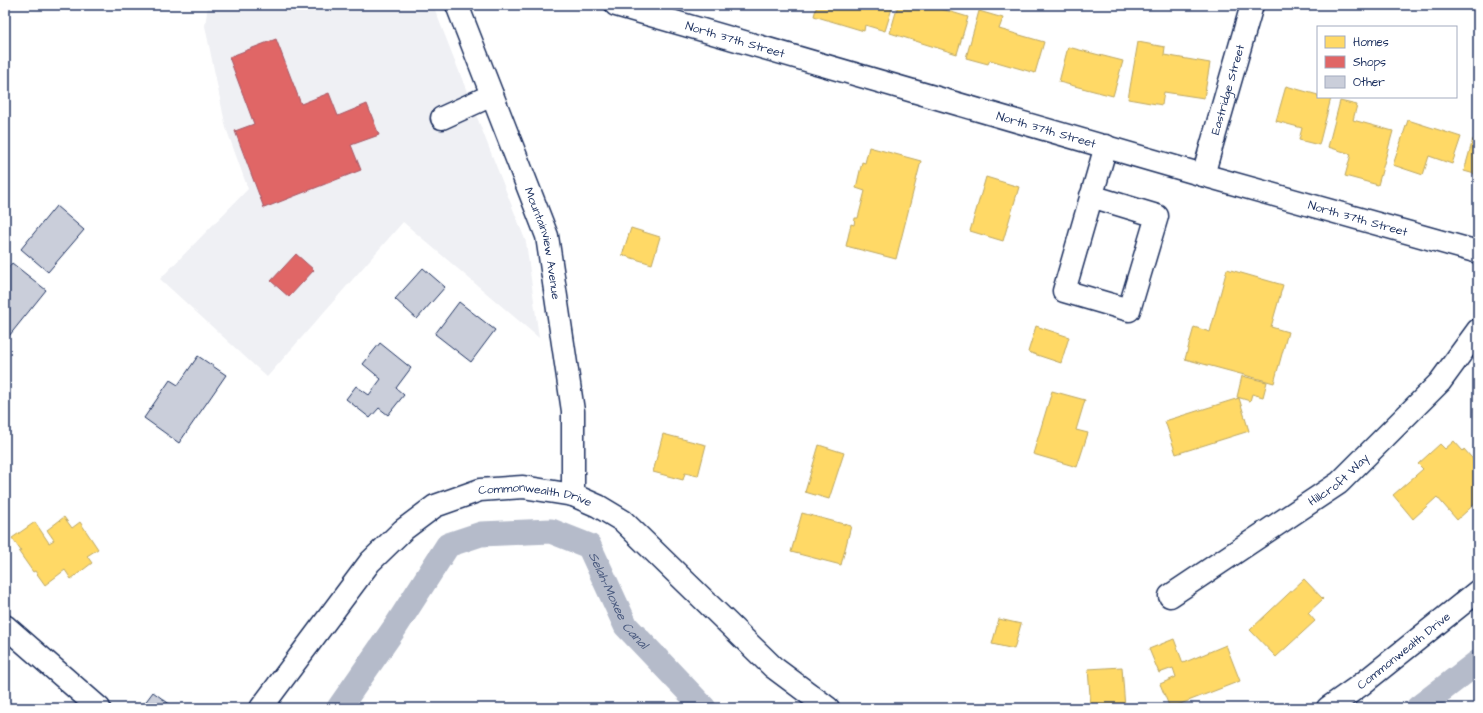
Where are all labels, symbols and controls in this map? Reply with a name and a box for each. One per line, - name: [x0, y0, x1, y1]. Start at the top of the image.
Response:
- street label: North 37th Street: [683, 17, 787, 62]
- legend: [1317, 26, 1457, 98]
- text: Homes: [1353, 34, 1389, 51]
- street label: Eastridge Street: [1207, 42, 1249, 137]
- text: Shops: [1353, 54, 1386, 71]
- text: Other: [1353, 74, 1385, 91]
- street label: North 37th Street: [995, 107, 1098, 152]
- street label: Mountainview Avenue: [520, 185, 565, 301]
- street label: North 37th Street: [1306, 196, 1410, 240]
- street label: Hillcroft Way: [1305, 449, 1374, 510]
- street label: Commonwealth Drive: [478, 478, 595, 511]
- water label: Selah-Moxee Canal: [584, 549, 654, 654]
- street label: Commonwealth Drive: [1354, 608, 1454, 693]

